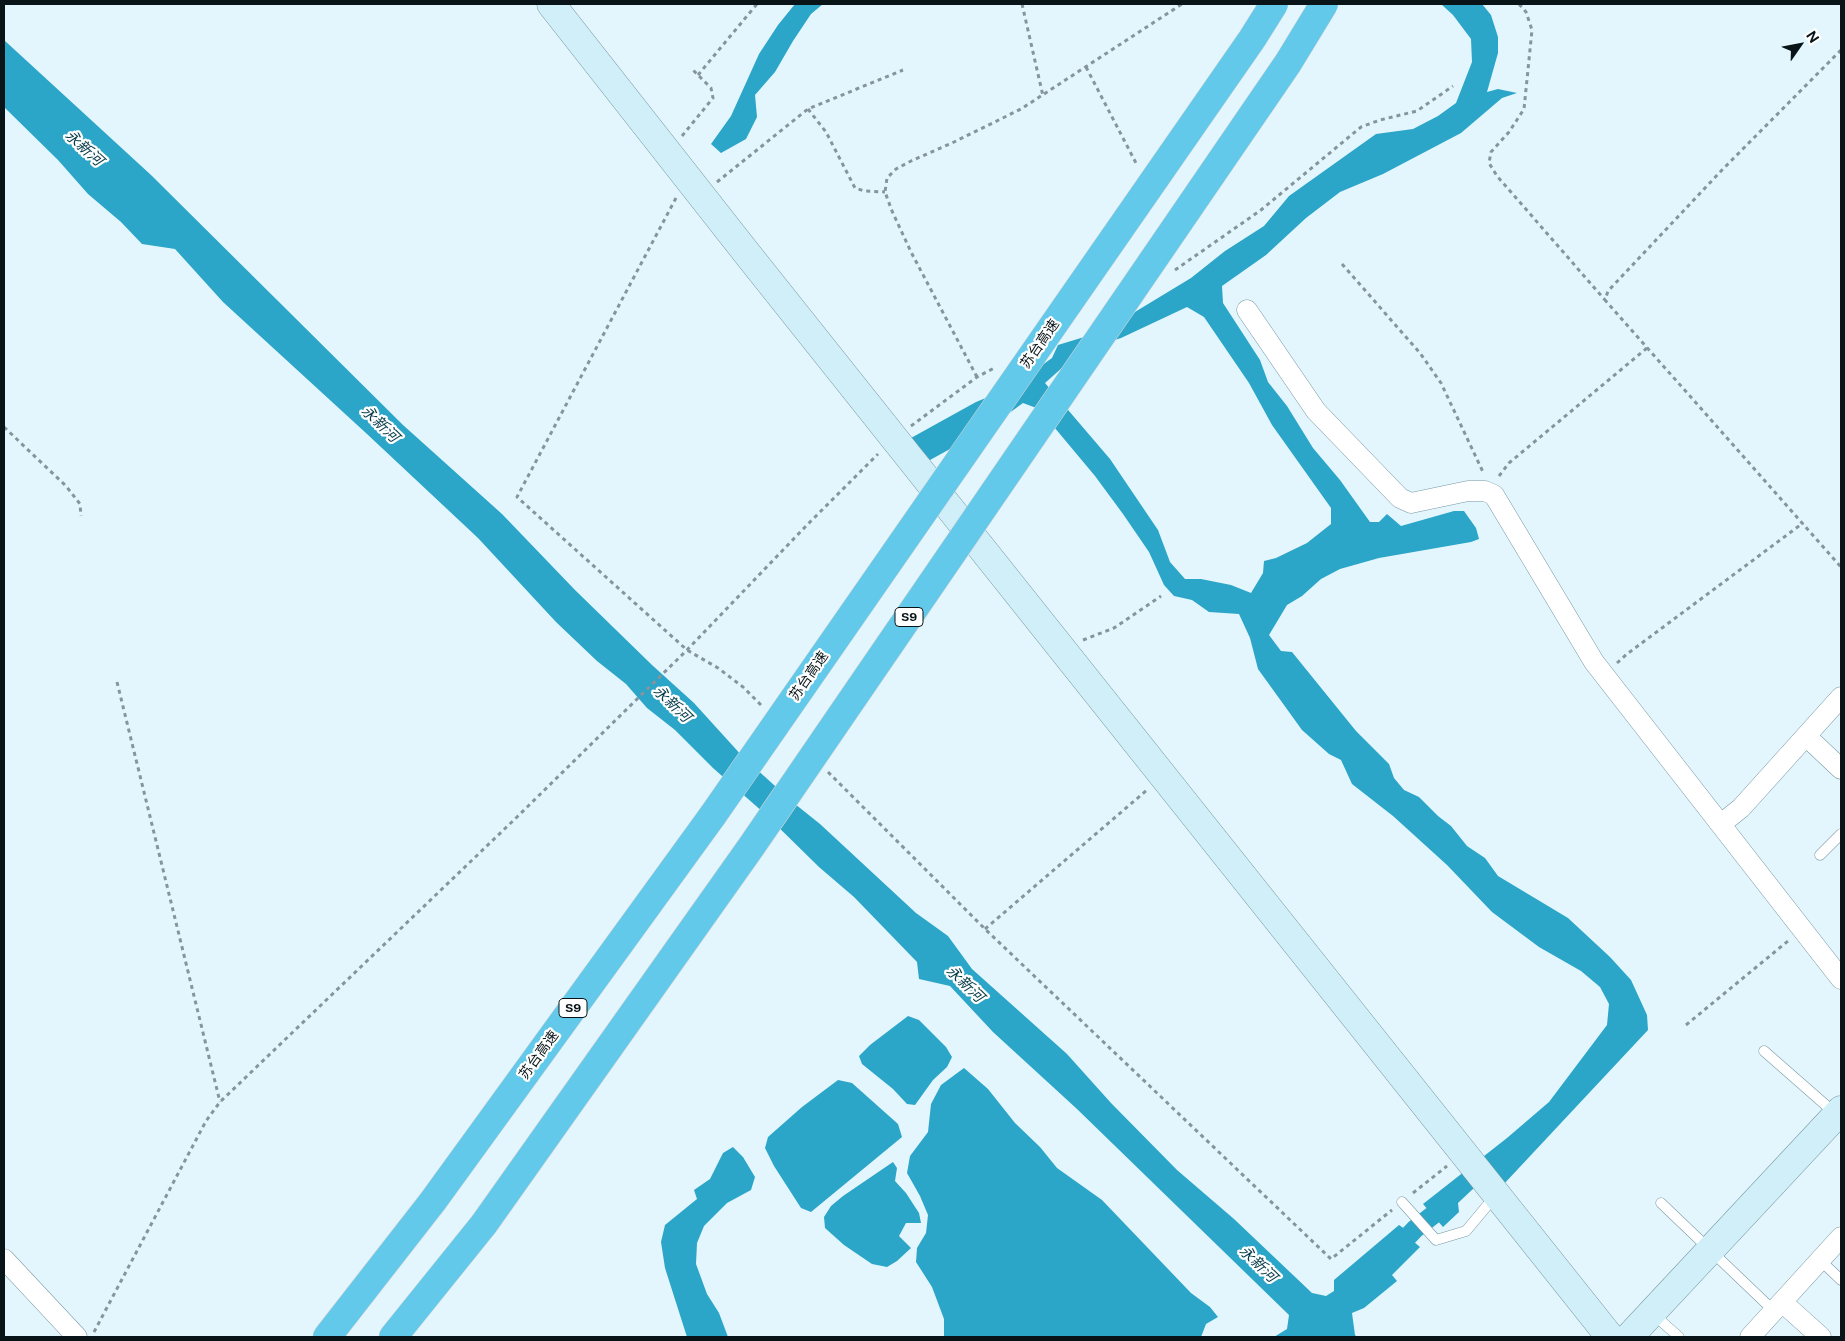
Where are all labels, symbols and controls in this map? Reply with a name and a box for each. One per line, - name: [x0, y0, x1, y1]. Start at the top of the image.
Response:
- north arrow: [1775, 20, 1825, 70]
- text: N: [1803, 28, 1822, 46]
- water label: 永新河: [61, 126, 107, 170]
- street label: 苏台高速: [1017, 316, 1063, 372]
- water label: 永新河: [358, 402, 402, 446]
- road number: S9: [895, 608, 923, 626]
- street label: 苏台高速: [786, 648, 832, 704]
- water label: 永新河: [650, 682, 694, 726]
- water label: 永新河: [943, 962, 987, 1006]
- road number: S9: [559, 998, 587, 1018]
- street label: 苏台高速: [516, 1027, 562, 1083]
- water label: 永新河: [1236, 1242, 1280, 1286]

